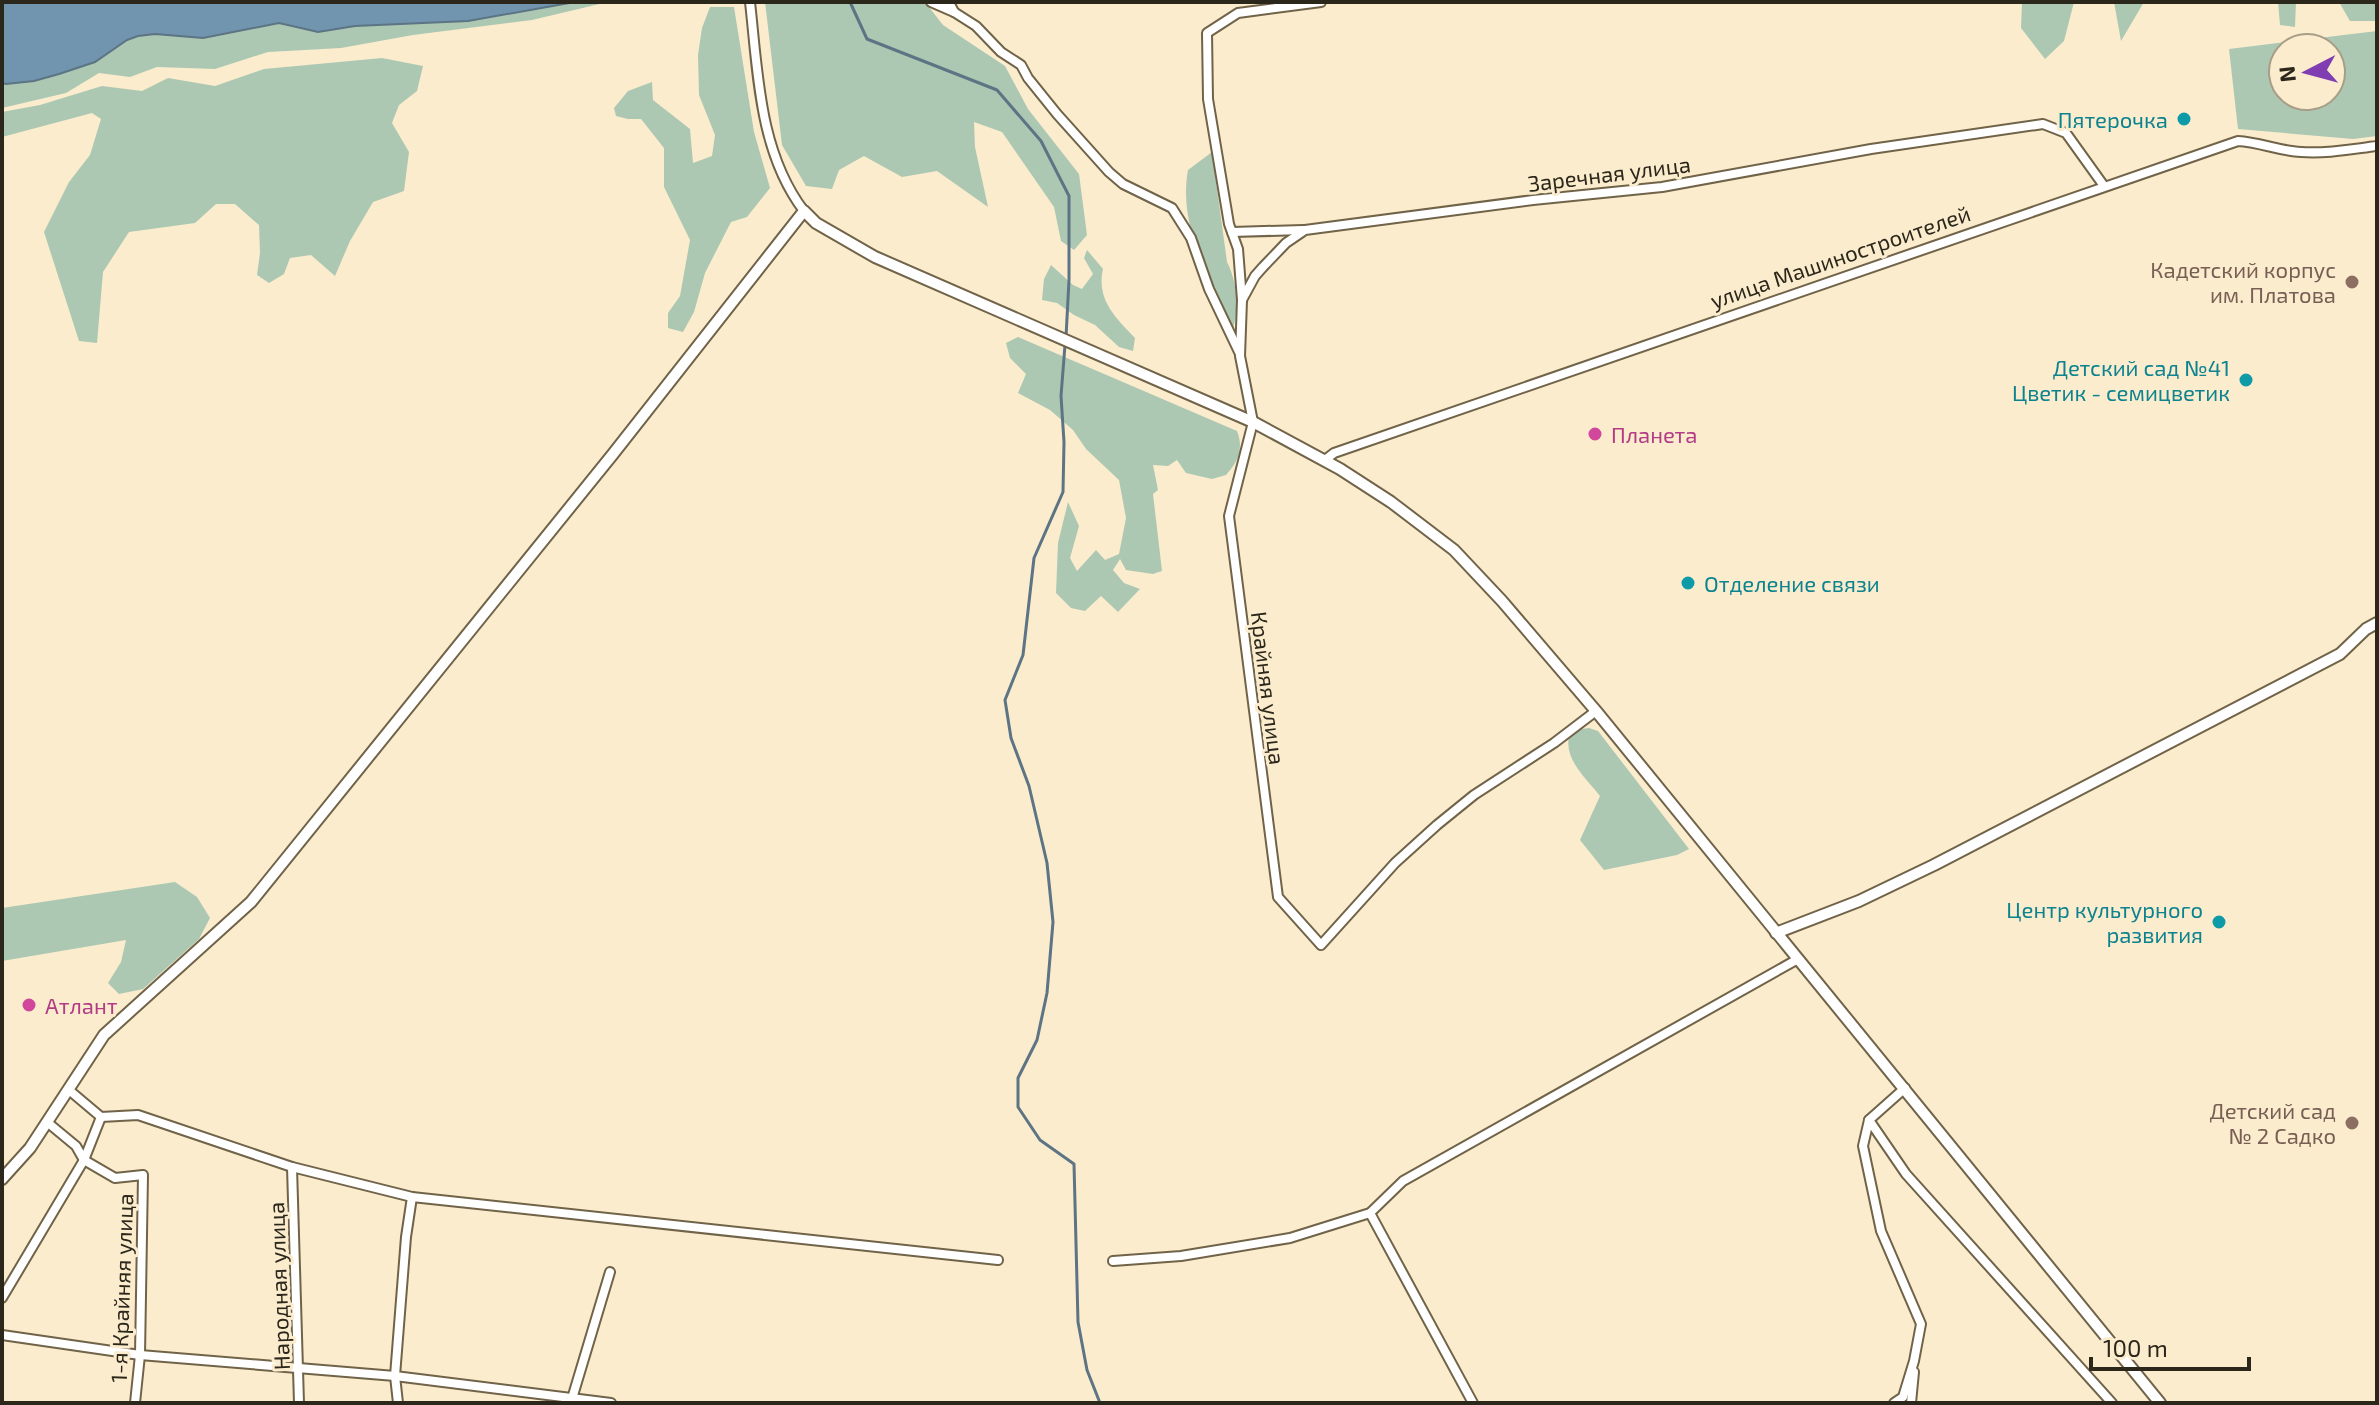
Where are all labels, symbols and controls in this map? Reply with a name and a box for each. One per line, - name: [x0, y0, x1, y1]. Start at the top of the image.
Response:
- north arrow: [2267, 32, 2347, 112]
- text: N: [2272, 65, 2300, 83]
- place label: Пятерочка: [2058, 106, 2168, 132]
- marker: Пятерочка: [2175, 110, 2193, 128]
- street label: Заречная улица: [1526, 150, 1692, 197]
- street label: улица Машиностроителей: [1707, 199, 1974, 314]
- place label: Кадетский корпус им. Платова: [2150, 256, 2336, 307]
- marker: Кадетский корпус им. Платова: [2343, 273, 2361, 291]
- place label: Детский сад №41 Цветик - семицветик: [2012, 354, 2230, 405]
- marker: Детский сад №41 Цветик - семицветик: [2237, 371, 2255, 389]
- place label: Планета: [1611, 421, 1697, 447]
- marker: Планета: [1586, 425, 1604, 443]
- place label: Отделение связи: [1704, 570, 1880, 596]
- marker: Отделение связи: [1679, 574, 1697, 592]
- street label: Крайняя улица: [1246, 610, 1291, 766]
- place label: Центр культурного развития: [2006, 896, 2203, 947]
- marker: Центр культурного развития: [2210, 913, 2228, 931]
- place label: Атлант: [45, 992, 118, 1018]
- marker: Атлант: [20, 996, 38, 1014]
- place label: Детский сад № 2 Садко: [2209, 1097, 2336, 1148]
- marker: Детский сад № 2 Садко: [2343, 1114, 2361, 1132]
- street label: 1-я Крайняя улица: [105, 1193, 138, 1383]
- street label: Народная улица: [262, 1202, 295, 1370]
- scale bar: [2091, 1321, 2249, 1371]
- text: 100 m: [2103, 1333, 2168, 1362]

